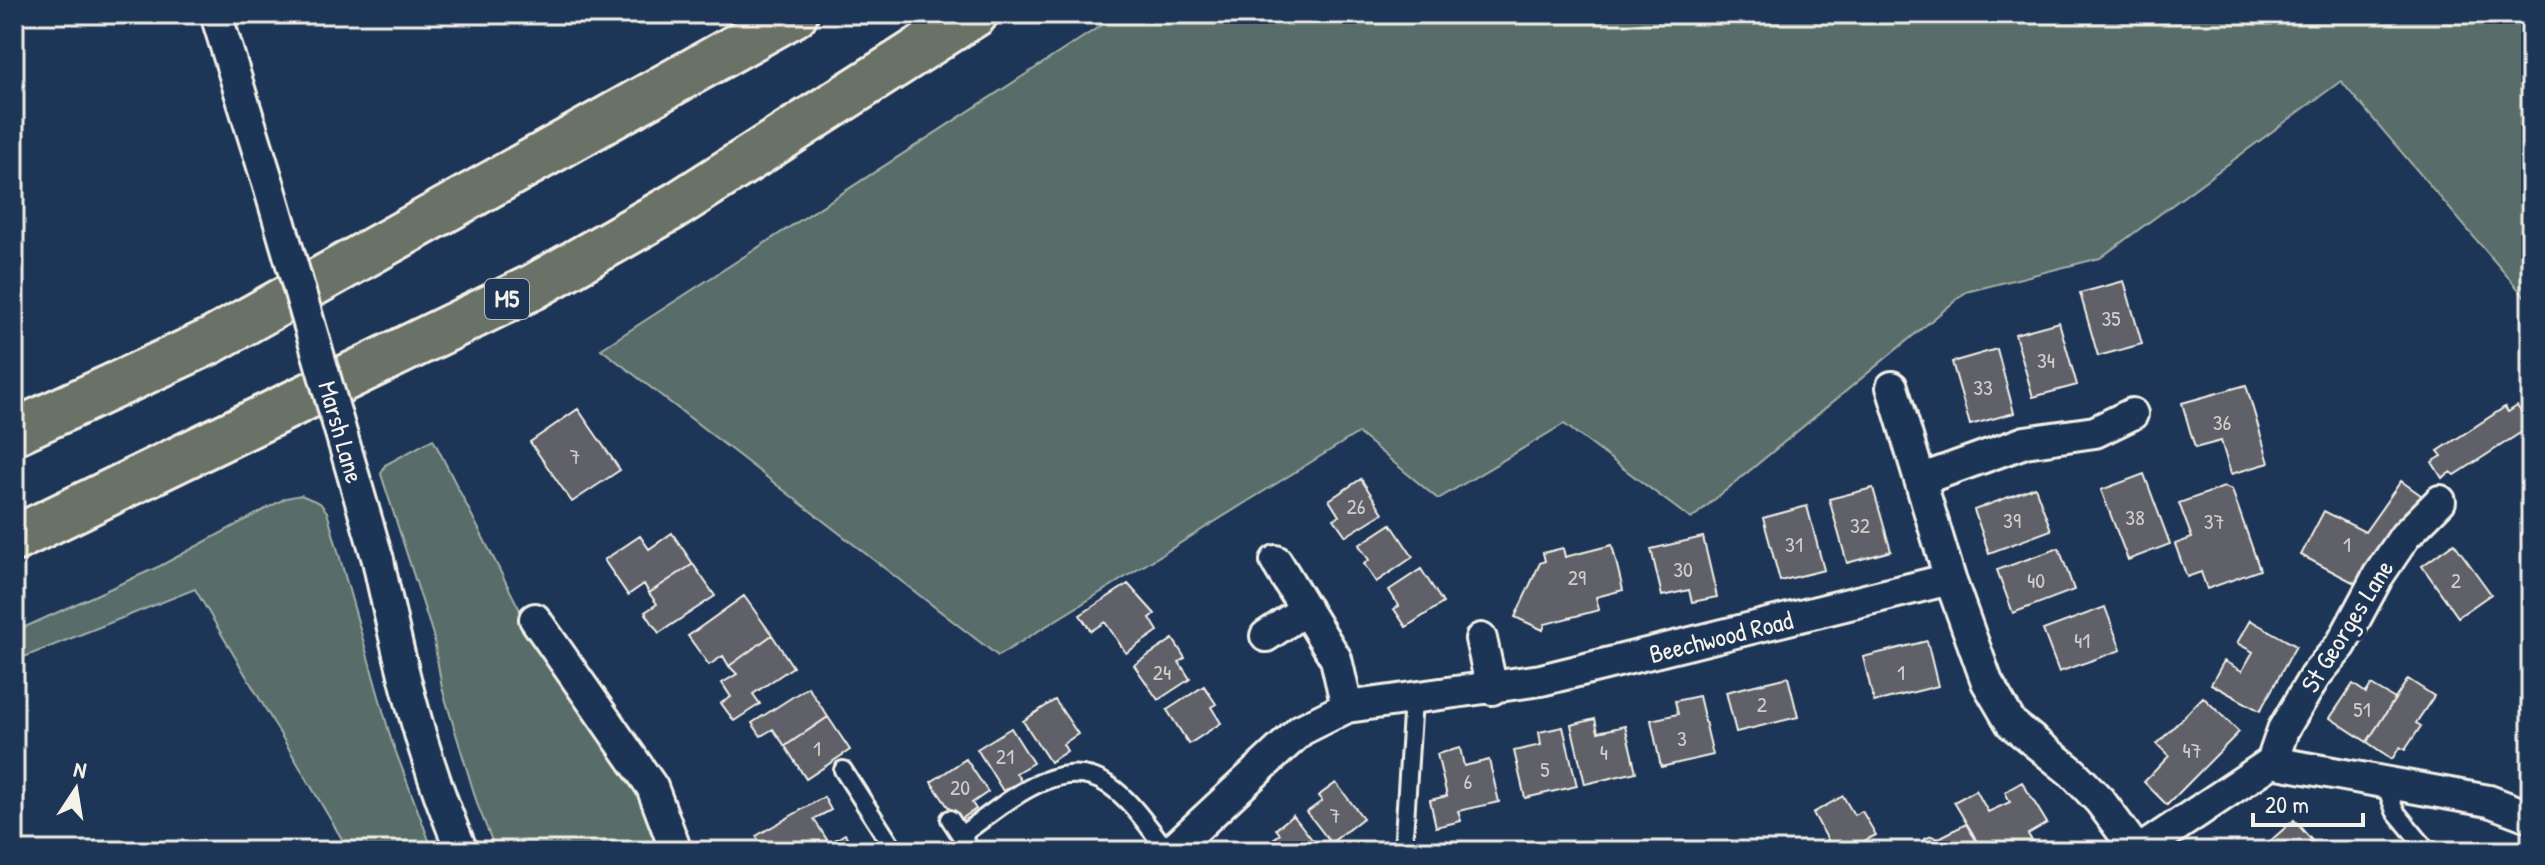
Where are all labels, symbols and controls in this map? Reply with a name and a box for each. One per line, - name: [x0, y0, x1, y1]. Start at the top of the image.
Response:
- road number: M5: [485, 279, 529, 319]
- house number: 35: [2101, 303, 2121, 333]
- house number: 34: [2037, 345, 2055, 375]
- house number: 33: [1973, 372, 1993, 402]
- street label: Marsh Lane: [310, 377, 373, 487]
- house number: 36: [2213, 407, 2232, 437]
- house number: 7: [570, 441, 580, 471]
- house number: 26: [1346, 491, 1366, 521]
- house number: 38: [2125, 502, 2145, 532]
- house number: 39: [2003, 505, 2021, 535]
- house number: 37: [2204, 506, 2224, 536]
- house number: 32: [1850, 510, 1871, 540]
- house number: 31: [1785, 529, 1803, 559]
- house number: 1: [2343, 529, 2351, 559]
- street label: St Georges Lane: [2292, 553, 2401, 699]
- house number: 30: [1673, 554, 1693, 584]
- house number: 29: [1568, 562, 1586, 592]
- house number: 40: [2027, 565, 2045, 595]
- house number: 2: [2451, 565, 2462, 595]
- street label: Beechwood Road: [1646, 602, 1796, 671]
- house number: 41: [2074, 625, 2090, 655]
- house number: 24: [1153, 657, 1171, 687]
- house number: 1: [1897, 657, 1905, 687]
- house number: 2: [1757, 689, 1768, 719]
- house number: 51: [2353, 694, 2371, 724]
- house number: 3: [1677, 723, 1687, 753]
- house number: 1: [813, 733, 821, 763]
- house number: 47: [2182, 735, 2202, 765]
- house number: 4: [1600, 737, 1608, 767]
- house number: 21: [996, 741, 1014, 771]
- north arrow: [36, 749, 116, 829]
- text: N: [71, 754, 89, 785]
- house number: 5: [1540, 754, 1550, 784]
- house number: 6: [1464, 766, 1473, 796]
- house number: 20: [950, 772, 970, 802]
- scale bar: [2253, 777, 2363, 827]
- text: 20 m: [2265, 788, 2309, 820]
- house number: 7: [1330, 800, 1340, 830]

